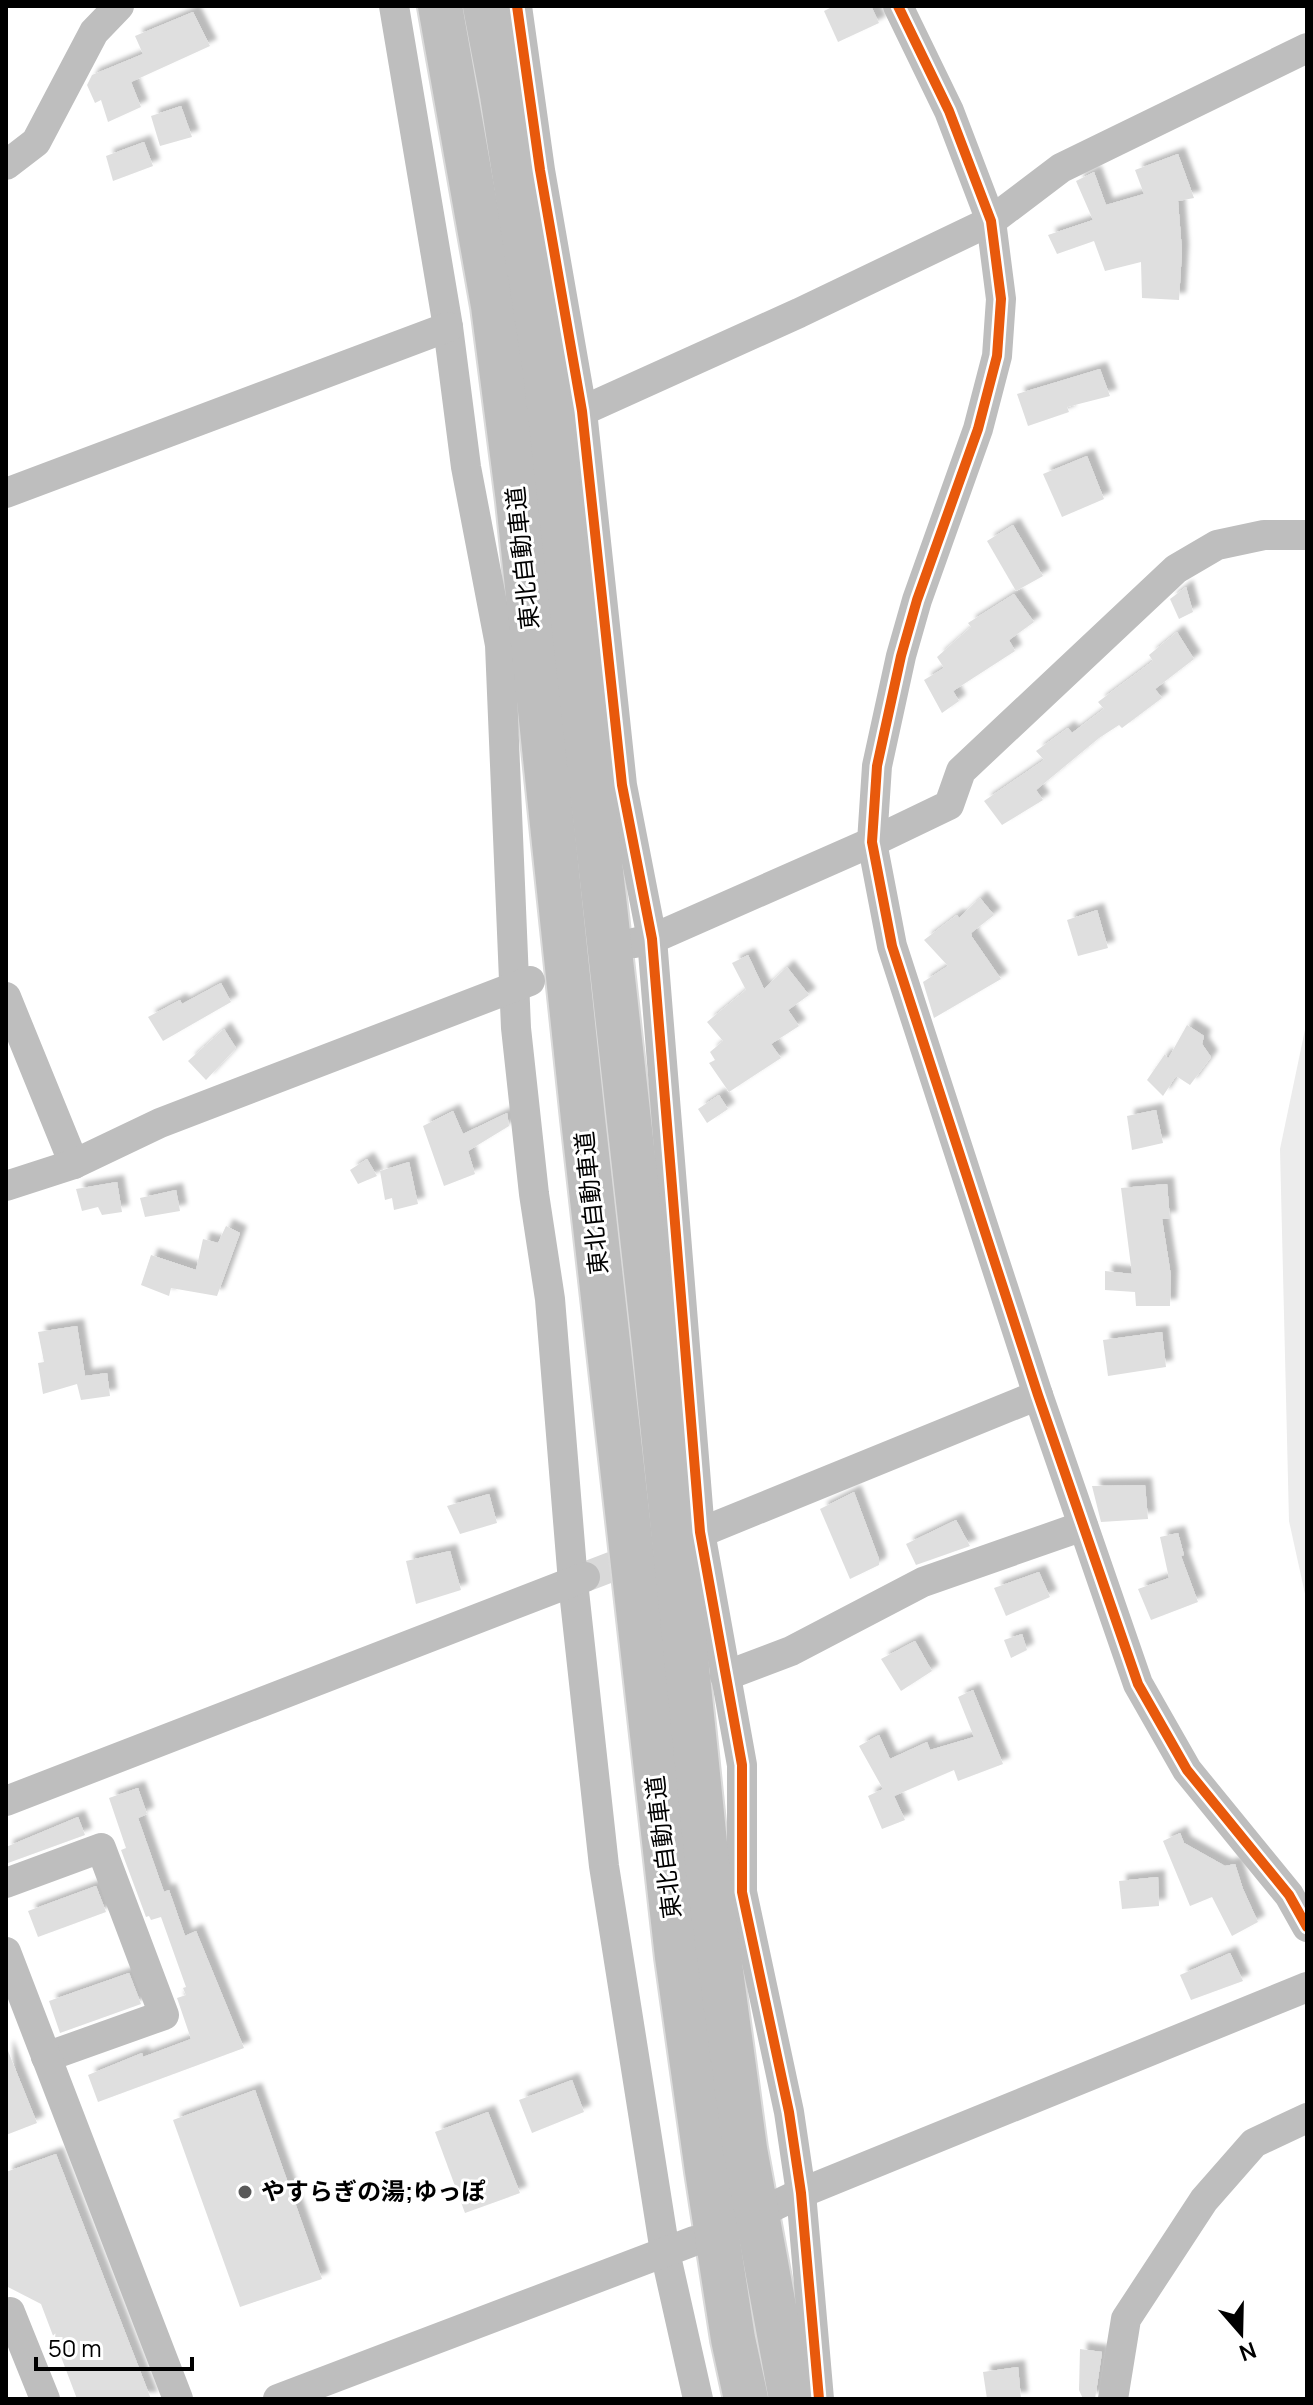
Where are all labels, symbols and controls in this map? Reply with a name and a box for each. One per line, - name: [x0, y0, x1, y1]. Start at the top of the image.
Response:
- street label: 東北自動車道: [498, 485, 545, 631]
- street label: 東北自動車道: [567, 1130, 614, 1276]
- street label: 東北自動車道: [637, 1774, 688, 1921]
- place label: やすらぎの湯;ゆっぽ: [261, 2174, 486, 2207]
- marker: やすらぎの湯;ゆっぽ: [236, 2183, 254, 2201]
- north arrow: [1201, 2293, 1281, 2373]
- scale bar: [36, 2321, 192, 2371]
- text: 50 m: [48, 2331, 102, 2364]
- text: N: [1235, 2335, 1260, 2369]

